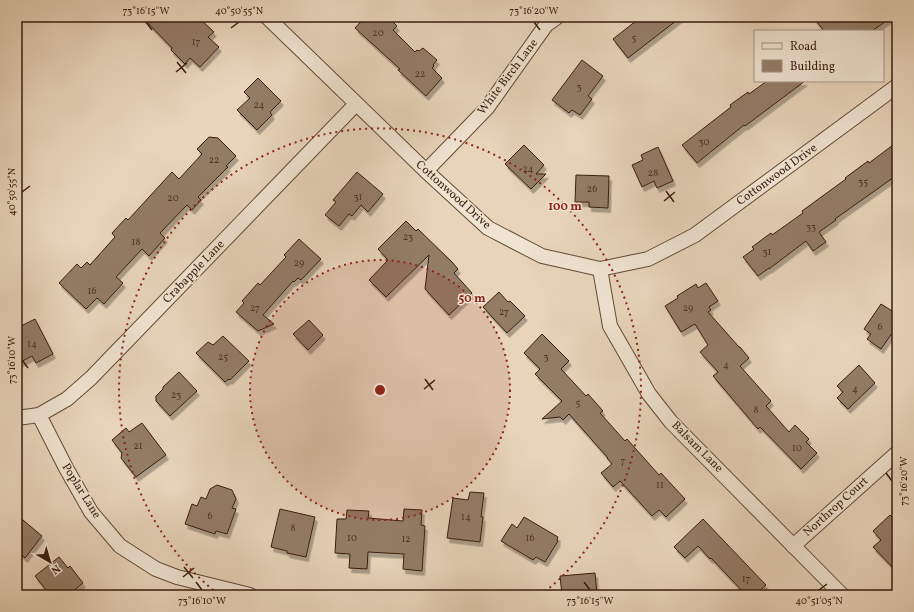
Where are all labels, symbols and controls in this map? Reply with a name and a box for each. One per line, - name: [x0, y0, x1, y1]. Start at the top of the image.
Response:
- text: 73°16'15"W: [123, 4, 170, 18]
- text: 40°50'55"N: [215, 4, 264, 18]
- text: 73°16'20"W: [509, 4, 559, 18]
- house number: 20: [372, 26, 384, 40]
- legend: [754, 30, 884, 82]
- house number: 5: [632, 31, 637, 45]
- house number: 17: [192, 35, 201, 49]
- street label: White Birch Lane: [474, 36, 542, 118]
- text: Road: [790, 39, 817, 55]
- text: Building: [790, 59, 835, 75]
- house number: 22: [415, 67, 425, 81]
- house number: 3: [576, 80, 582, 94]
- house number: 24: [253, 98, 265, 112]
- house number: 30: [699, 135, 709, 149]
- street label: Cottonwood Drive: [734, 140, 821, 210]
- house number: 22: [209, 153, 219, 167]
- street label: Cottonwood Drive: [412, 157, 494, 233]
- house number: 24: [522, 162, 534, 176]
- house number: 28: [648, 166, 658, 180]
- text: 40°50'55"N: [5, 167, 19, 216]
- house number: 35: [858, 175, 868, 189]
- house number: 26: [587, 182, 597, 196]
- house number: 31: [353, 190, 363, 204]
- house number: 20: [167, 191, 179, 205]
- text: 100 m: [548, 199, 582, 215]
- house number: 33: [806, 220, 816, 234]
- house number: 23: [403, 230, 413, 244]
- house number: 18: [132, 235, 140, 249]
- street label: Crabapple Lane: [160, 237, 229, 307]
- house number: 31: [762, 245, 772, 259]
- house number: 29: [294, 256, 304, 270]
- house number: 16: [88, 284, 96, 298]
- text: 50 m: [458, 291, 486, 307]
- house number: 27: [250, 301, 260, 315]
- house number: 29: [683, 301, 693, 315]
- house number: 27: [499, 305, 509, 319]
- house number: 6: [877, 320, 883, 334]
- text: 73°16'10"W: [5, 336, 19, 384]
- house number: 14: [27, 337, 37, 351]
- house number: 25: [218, 350, 228, 364]
- house number: 3: [543, 350, 549, 364]
- house number: 4: [723, 358, 729, 372]
- house number: 4: [852, 382, 858, 396]
- centre of rings: [373, 383, 387, 397]
- house number: 23: [171, 388, 181, 402]
- house number: 5: [576, 396, 581, 410]
- house number: 8: [753, 403, 759, 417]
- street label: Balsam Lane: [668, 418, 726, 476]
- house number: 21: [133, 439, 143, 453]
- house number: 10: [792, 441, 802, 455]
- house number: 7: [621, 454, 626, 468]
- text: 73°16'20"W: [897, 456, 911, 506]
- street label: Poplar Lane: [58, 460, 104, 522]
- street label: Northrop Court: [800, 473, 872, 541]
- house number: 11: [656, 478, 664, 492]
- house number: 6: [207, 509, 213, 523]
- house number: 14: [461, 510, 471, 524]
- house number: 8: [290, 521, 296, 535]
- house number: 10: [347, 531, 357, 545]
- house number: 16: [526, 531, 534, 545]
- house number: 12: [401, 532, 411, 546]
- north arrow: [30, 542, 70, 582]
- text: N: [47, 560, 63, 577]
- house number: 17: [742, 572, 751, 586]
- text: 73°16'10"W: [178, 594, 226, 608]
- text: 73°16'15"W: [567, 594, 614, 608]
- text: 40°51'05"N: [795, 594, 843, 608]

